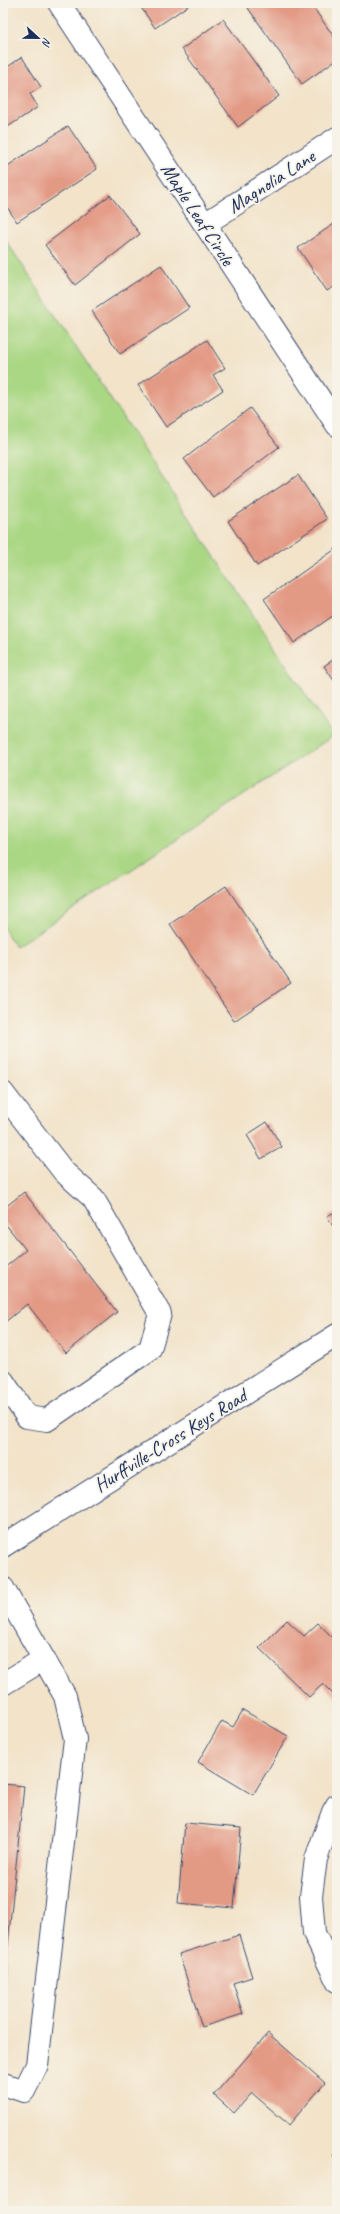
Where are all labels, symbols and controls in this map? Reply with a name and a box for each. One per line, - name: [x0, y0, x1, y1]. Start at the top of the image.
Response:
- north arrow: [18, 18, 58, 58]
- text: N: [39, 36, 55, 50]
- street label: Magnolia Lane: [223, 143, 321, 219]
- street label: Maple Leaf Circle: [155, 158, 241, 272]
- street label: Hurffville-Cross Keys Road: [89, 1382, 254, 1498]

